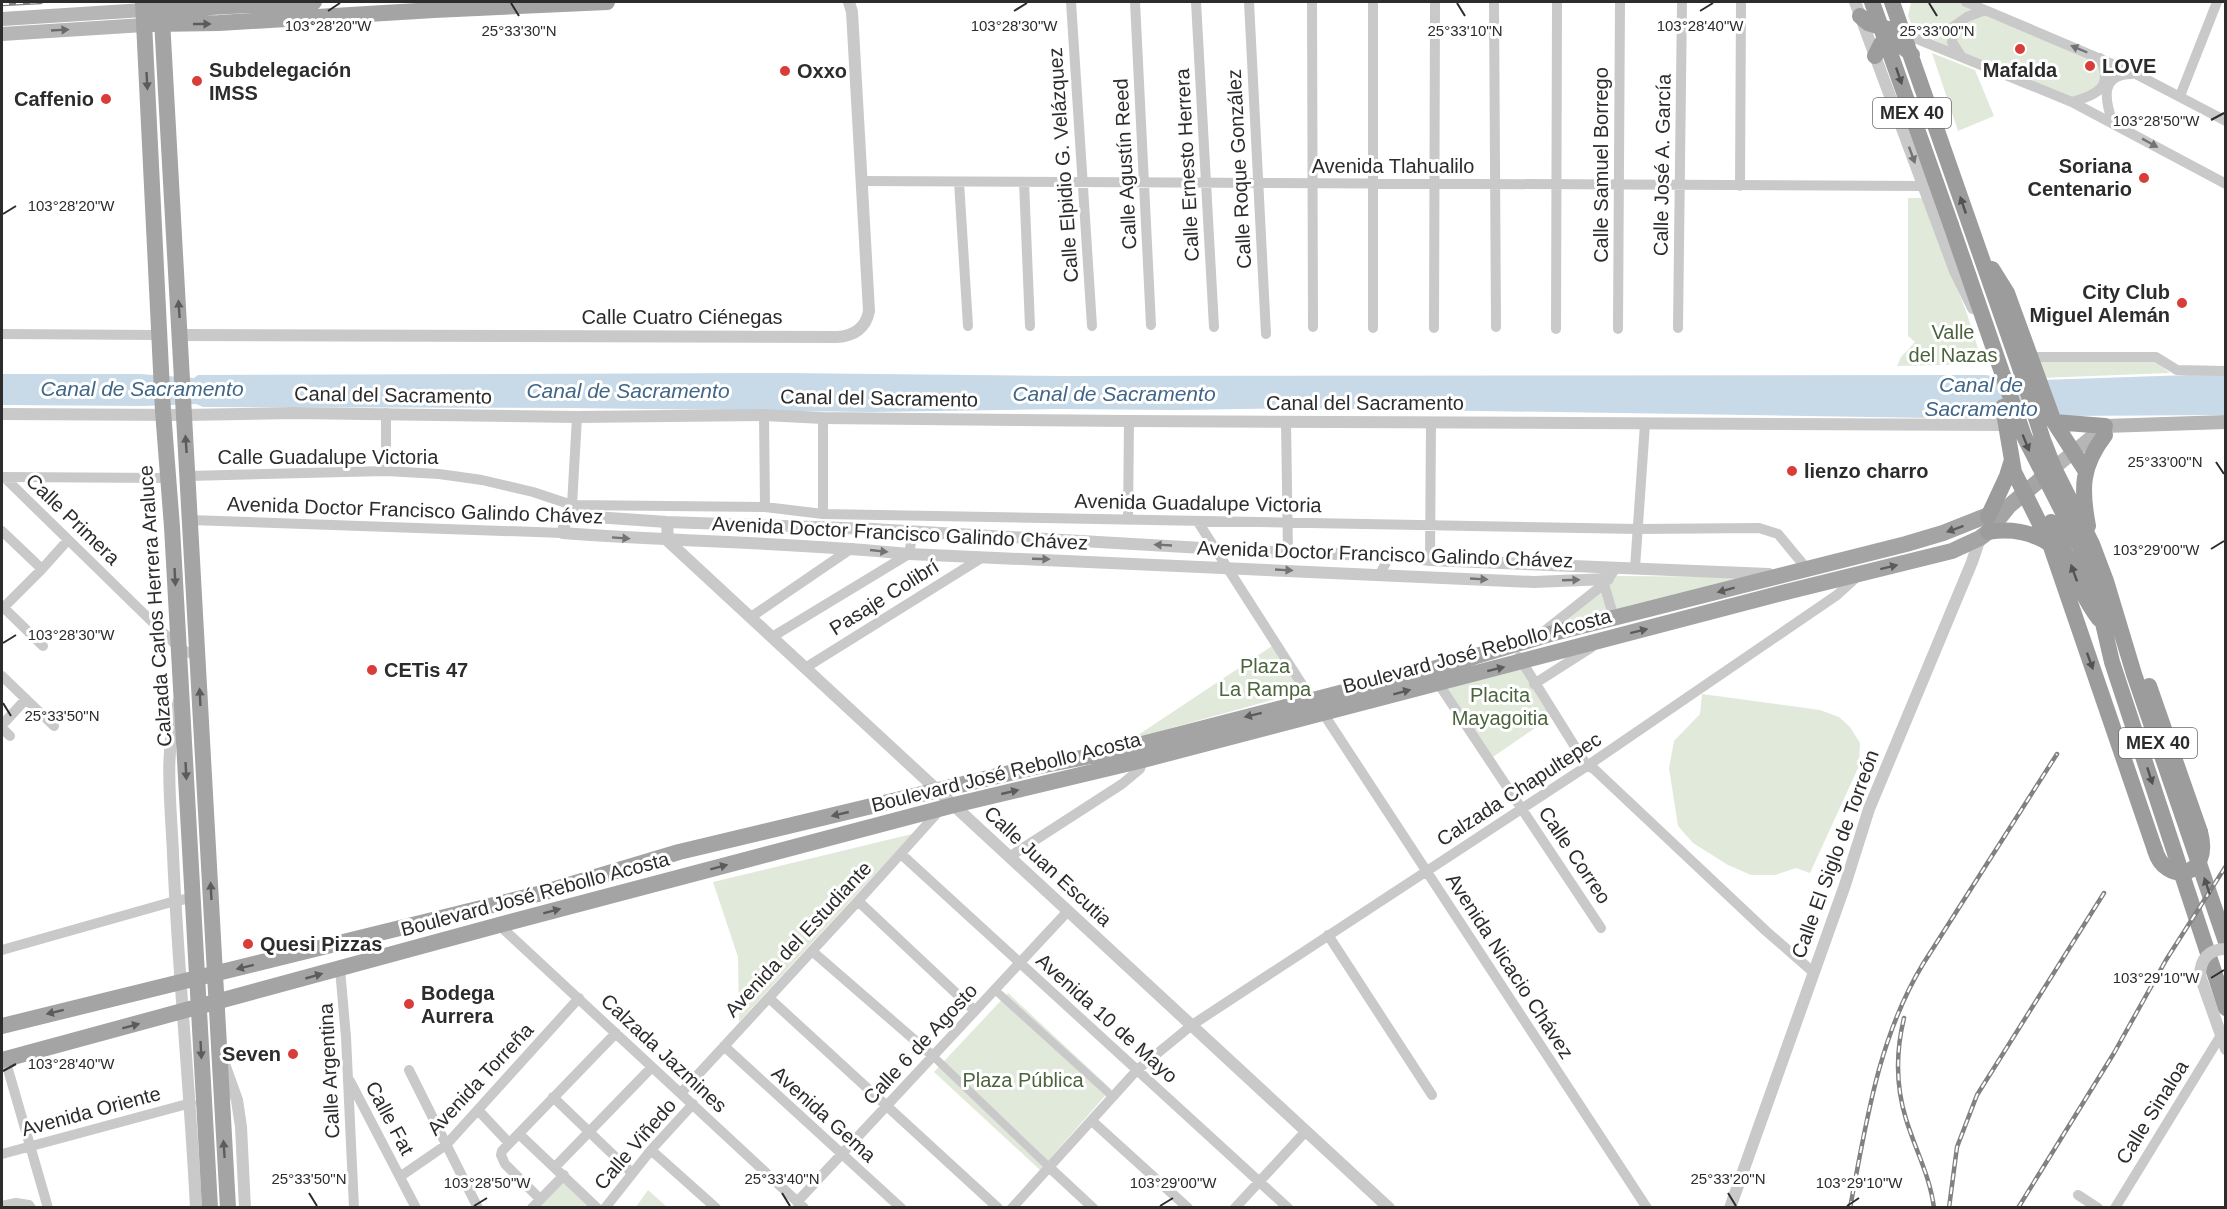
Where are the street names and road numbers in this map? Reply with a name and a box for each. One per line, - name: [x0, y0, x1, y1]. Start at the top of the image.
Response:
- street label: Calle Elpidio G. Velázquez: [1044, 47, 1082, 283]
- street label: Calle Ernesto Herrera: [1171, 67, 1203, 262]
- street label: Calle Samuel Borrego: [1590, 67, 1612, 263]
- street label: Calle Roque González: [1223, 68, 1255, 270]
- street label: Calle José A. García: [1649, 73, 1675, 256]
- street label: Calle Agustín Reed: [1110, 78, 1140, 250]
- road number: MEX 40: [1873, 98, 1951, 128]
- street label: Avenida Tlahualilo: [1312, 155, 1474, 177]
- street label: Calle Cuatro Ciénegas: [581, 306, 783, 328]
- street label: Canal del Sacramento: [294, 382, 492, 408]
- street label: Canal del Sacramento: [780, 385, 978, 411]
- street label: Canal del Sacramento: [1266, 392, 1464, 414]
- street label: Calle Guadalupe Victoria: [218, 446, 439, 468]
- street label: Calzada Carlos Herrera Araluce: [134, 464, 176, 748]
- street label: Calle Primera: [22, 469, 125, 570]
- street label: Avenida Guadalupe Victoria: [1074, 490, 1323, 516]
- street label: Avenida Doctor Francisco Galindo Chávez: [226, 492, 604, 528]
- street label: Avenida Doctor Francisco Galindo Chávez: [711, 512, 1089, 554]
- street label: Avenida Doctor Francisco Galindo Chávez: [1196, 536, 1574, 572]
- street label: Pasaje Colibrí: [825, 554, 943, 639]
- street label: Boulevard José Rebollo Acosta: [1340, 604, 1614, 697]
- street label: Boulevard José Rebollo Acosta: [869, 728, 1144, 816]
- street label: Calzada Chapultepec: [1433, 728, 1605, 850]
- road number: MEX 40: [2119, 728, 2197, 758]
- street label: Calle El Siglo de Torreón: [1787, 747, 1883, 961]
- street label: Calle Juan Escutia: [980, 801, 1117, 931]
- street label: Calle Correo: [1534, 802, 1616, 908]
- street label: Boulevard José Rebollo Acosta: [398, 847, 672, 940]
- street label: Avenida del Estudiante: [720, 857, 876, 1021]
- street label: Avenida Nicacio Chávez: [1442, 869, 1578, 1063]
- street label: Avenida 10 de Mayo: [1032, 949, 1182, 1087]
- street label: Calle 6 de Agosto: [858, 979, 982, 1109]
- street label: Calzada Jazmines: [597, 989, 731, 1117]
- street label: Calle Argentina: [314, 1002, 344, 1139]
- street label: Avenida Torreña: [423, 1018, 538, 1139]
- street label: Calle Sinaloa: [2111, 1055, 2193, 1168]
- street label: Avenida Gema: [768, 1062, 881, 1167]
- street label: Calle Fat: [362, 1078, 419, 1159]
- street label: Avenida Oriente: [19, 1082, 163, 1140]
- street label: Calle Viñedo: [590, 1094, 680, 1194]

